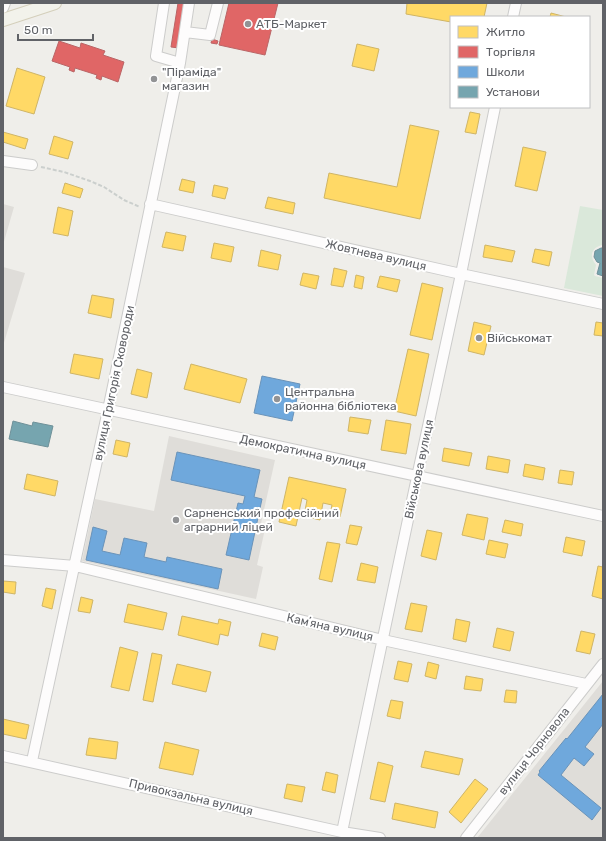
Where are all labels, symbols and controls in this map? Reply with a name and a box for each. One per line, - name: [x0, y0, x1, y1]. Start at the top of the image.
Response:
- scale bar: [18, 16, 93, 42]
- legend: [450, 16, 590, 108]
- place label: АТБ-Маркет: [256, 17, 327, 31]
- marker: АТБ-Маркет: [243, 19, 253, 29]
- text: 50 m: [24, 23, 52, 37]
- text: Житло: [486, 25, 525, 39]
- text: Торгівля: [486, 45, 535, 59]
- place label: "Піраміда" магазин: [162, 65, 221, 93]
- text: Школи: [486, 65, 525, 79]
- marker: "Піраміда" магазин: [149, 74, 159, 84]
- text: Установи: [486, 85, 540, 99]
- street label: Жовтнева вулиця: [324, 237, 428, 273]
- street label: вулиця Григорія Сковороди: [91, 304, 137, 462]
- place label: Військомат: [487, 331, 552, 345]
- marker: Військомат: [474, 333, 484, 343]
- place label: Центральна районна бібліотека: [285, 385, 397, 413]
- marker: Центральна районна бібліотека: [272, 394, 282, 404]
- street label: Військова вулиця: [402, 418, 436, 520]
- street label: Демократична вулиця: [239, 432, 367, 472]
- place label: Сарненський професійний аграрний ліцей: [184, 506, 339, 534]
- marker: Сарненський професійний аграрний ліцей: [171, 515, 181, 525]
- street label: Камʼяна вулиця: [285, 610, 375, 644]
- street label: вулиця Чорновола: [495, 704, 573, 798]
- street label: Привокзальна вулиця: [128, 776, 254, 818]

